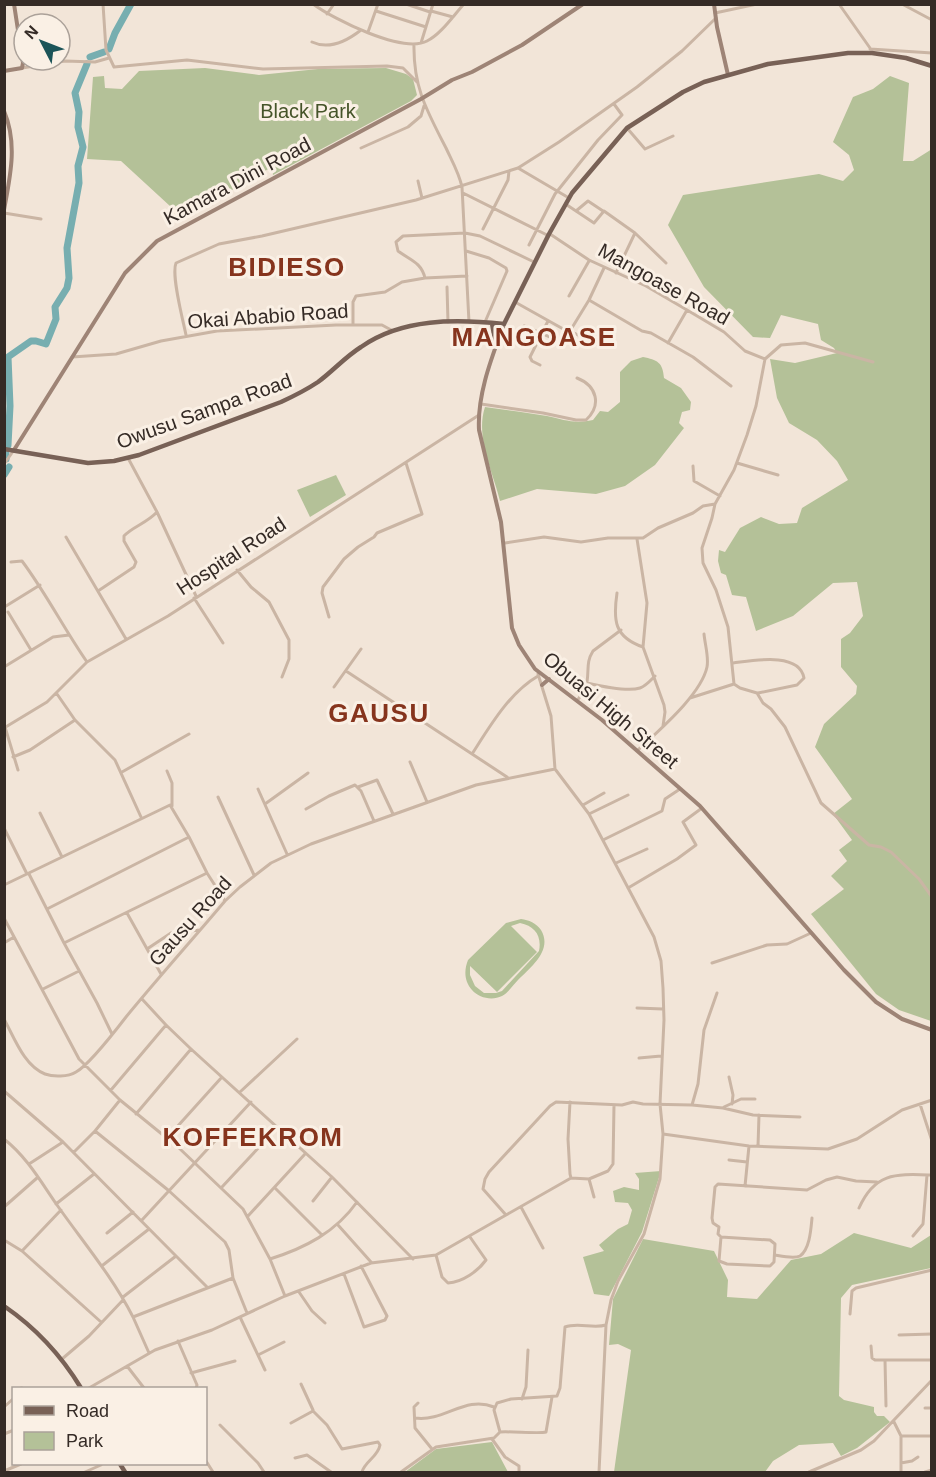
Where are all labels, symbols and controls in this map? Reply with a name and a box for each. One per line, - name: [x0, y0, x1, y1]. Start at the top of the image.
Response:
- north arrow: [12, 12, 72, 72]
- text: N: [21, 22, 41, 42]
- park label: Black Park: [260, 100, 357, 122]
- street label: Kamara Dini Road: [160, 133, 314, 229]
- street label: Mangoase Road: [594, 239, 734, 329]
- district label: BIDIESO: [228, 252, 346, 282]
- street label: Okai Ababio Road: [187, 299, 349, 333]
- district label: MANGOASE: [451, 322, 617, 352]
- street label: Owusu Sampa Road: [114, 369, 294, 453]
- street label: Hospital Road: [172, 513, 290, 599]
- street label: Obuasi High Street: [539, 647, 683, 773]
- district label: GAUSU: [328, 698, 430, 728]
- street label: Gausu Road: [144, 872, 236, 970]
- district label: KOFFEKROM: [162, 1122, 344, 1152]
- legend: [12, 1387, 207, 1465]
- text: Road: [66, 1401, 109, 1421]
- text: Park: [66, 1431, 104, 1451]

